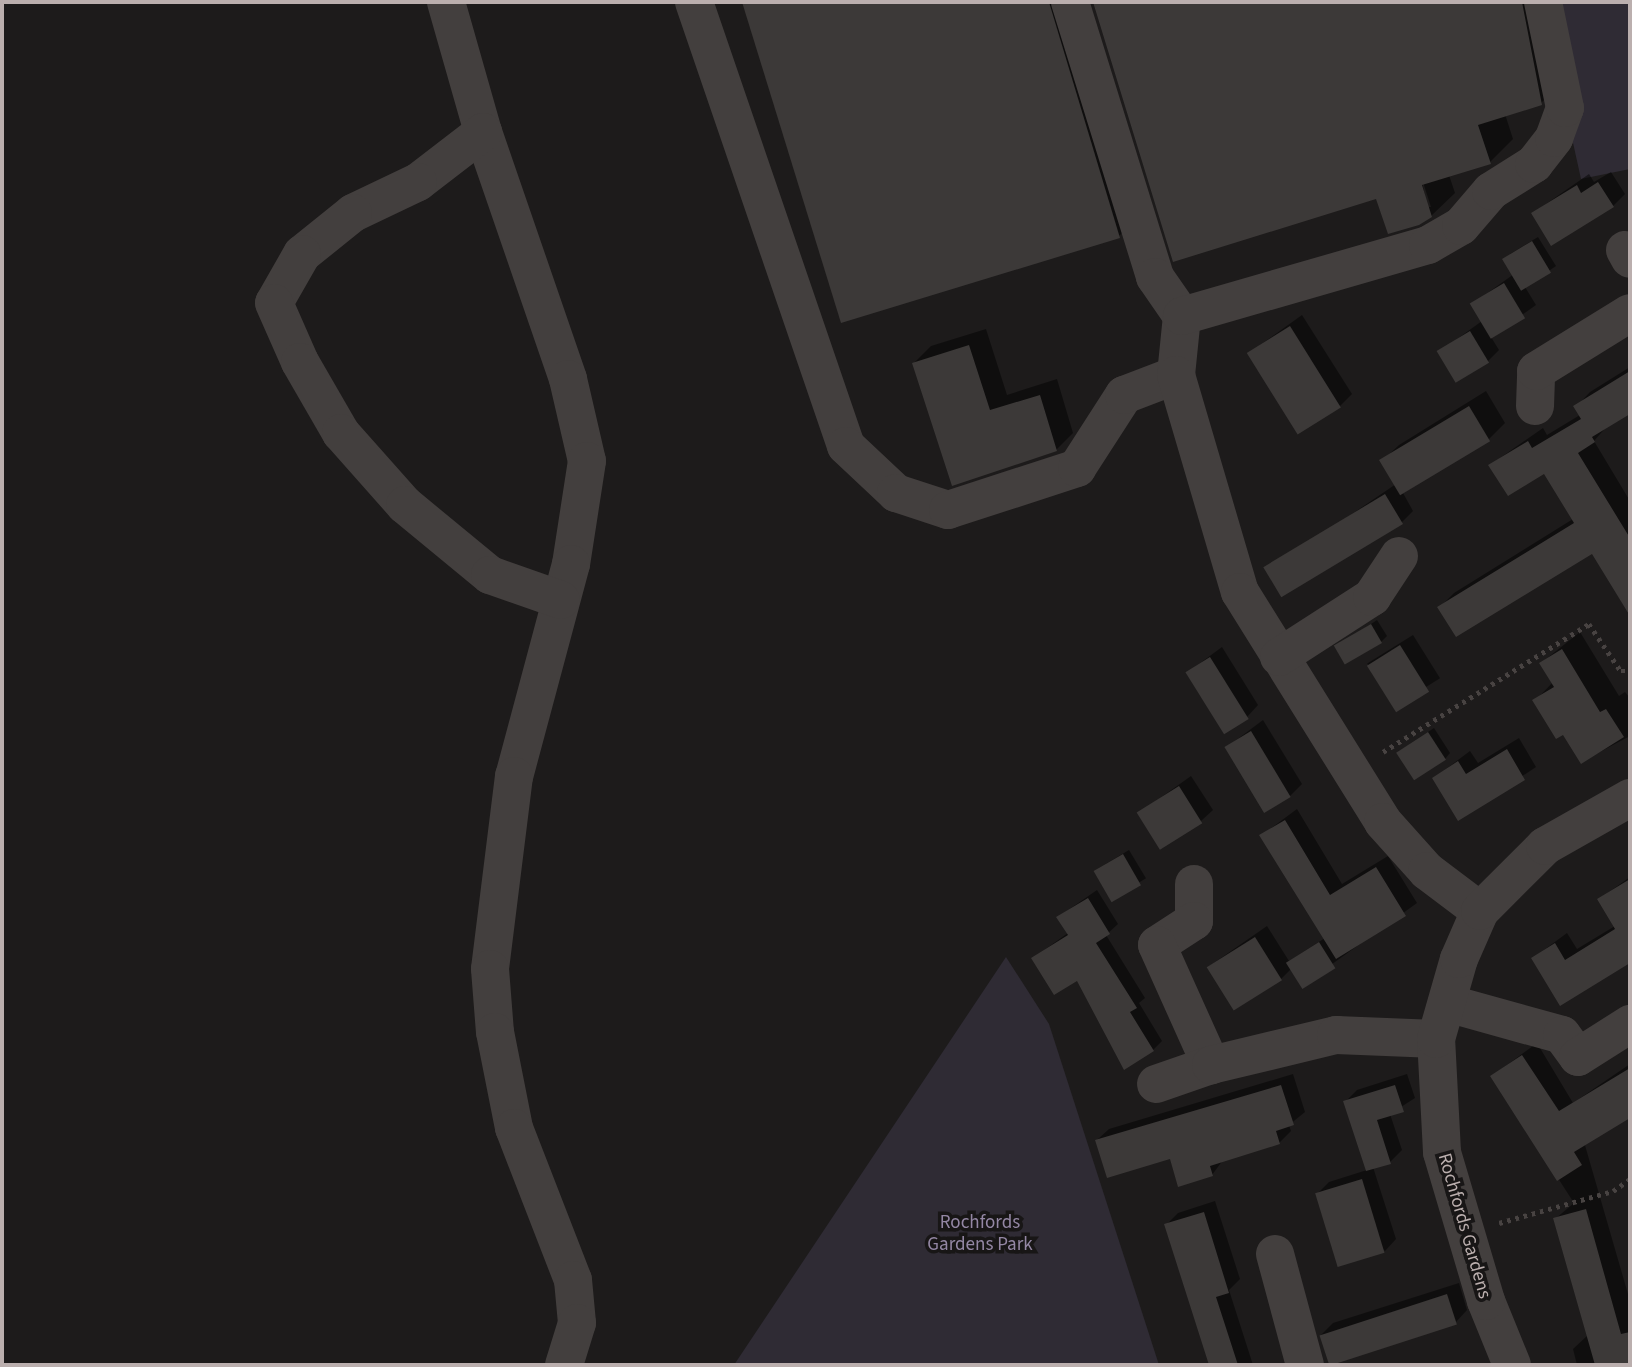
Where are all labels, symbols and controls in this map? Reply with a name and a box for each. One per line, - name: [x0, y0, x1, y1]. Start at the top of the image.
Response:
- street label: Rochfords Gardens: [1432, 1151, 1496, 1301]
- park label: Rochfords Gardens Park: [927, 1212, 1033, 1256]

